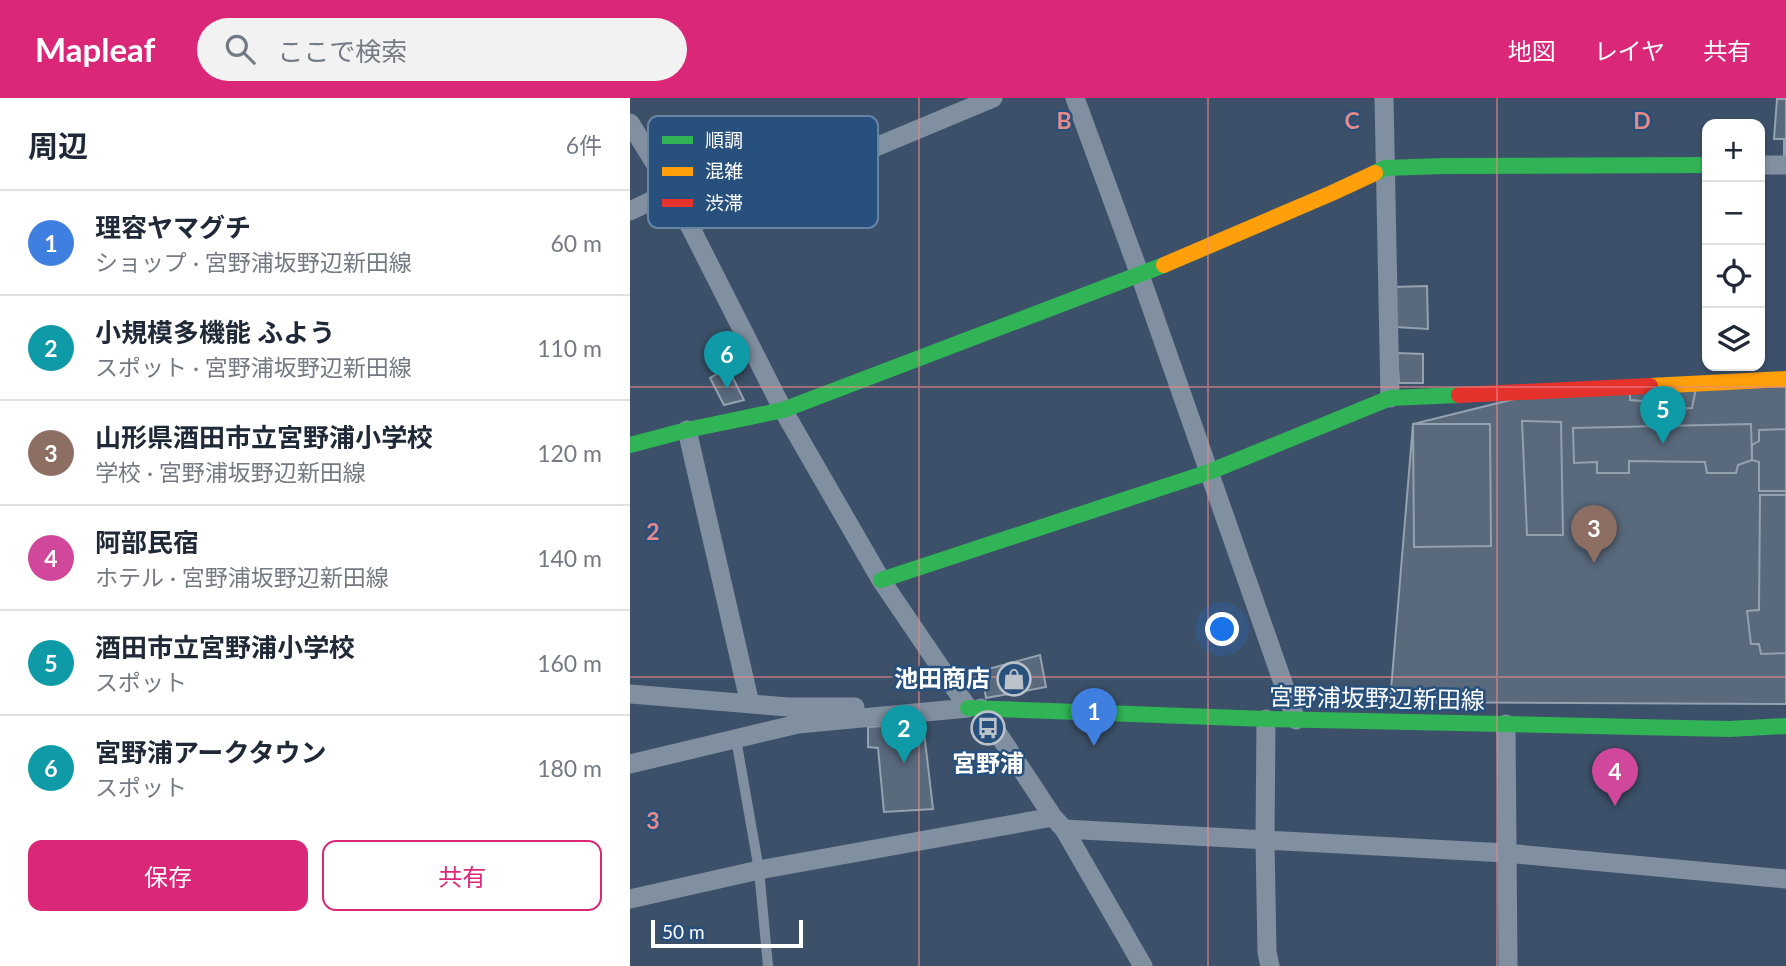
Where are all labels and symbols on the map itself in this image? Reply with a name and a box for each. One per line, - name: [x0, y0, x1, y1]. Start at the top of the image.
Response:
- text: B: [1056, 106, 1072, 134]
- text: C: [1344, 106, 1360, 134]
- text: D: [1633, 106, 1651, 134]
- legend: [648, 116, 878, 228]
- text: 順調: [705, 128, 743, 151]
- text: 混雑: [705, 159, 743, 182]
- text: 渋滞: [705, 191, 743, 214]
- pin: 6: [704, 331, 750, 389]
- pin: 5: [1640, 386, 1686, 444]
- pin: 3: [1571, 505, 1617, 563]
- text: 2: [646, 517, 660, 545]
- your location: [1205, 612, 1239, 646]
- shop icon: 池田商店: [995, 660, 1033, 698]
- place label: 池田商店: [894, 663, 990, 692]
- street label: 宮野浦坂野辺新田線: [1269, 681, 1485, 714]
- pin: 1: [1071, 688, 1117, 746]
- pin: 2: [881, 705, 927, 763]
- bus stop icon: 宮野浦: [969, 709, 1007, 747]
- place label: 宮野浦: [952, 748, 1024, 777]
- pin: 4: [1592, 748, 1638, 806]
- text: 3: [646, 806, 660, 834]
- scale bar: [651, 917, 803, 949]

